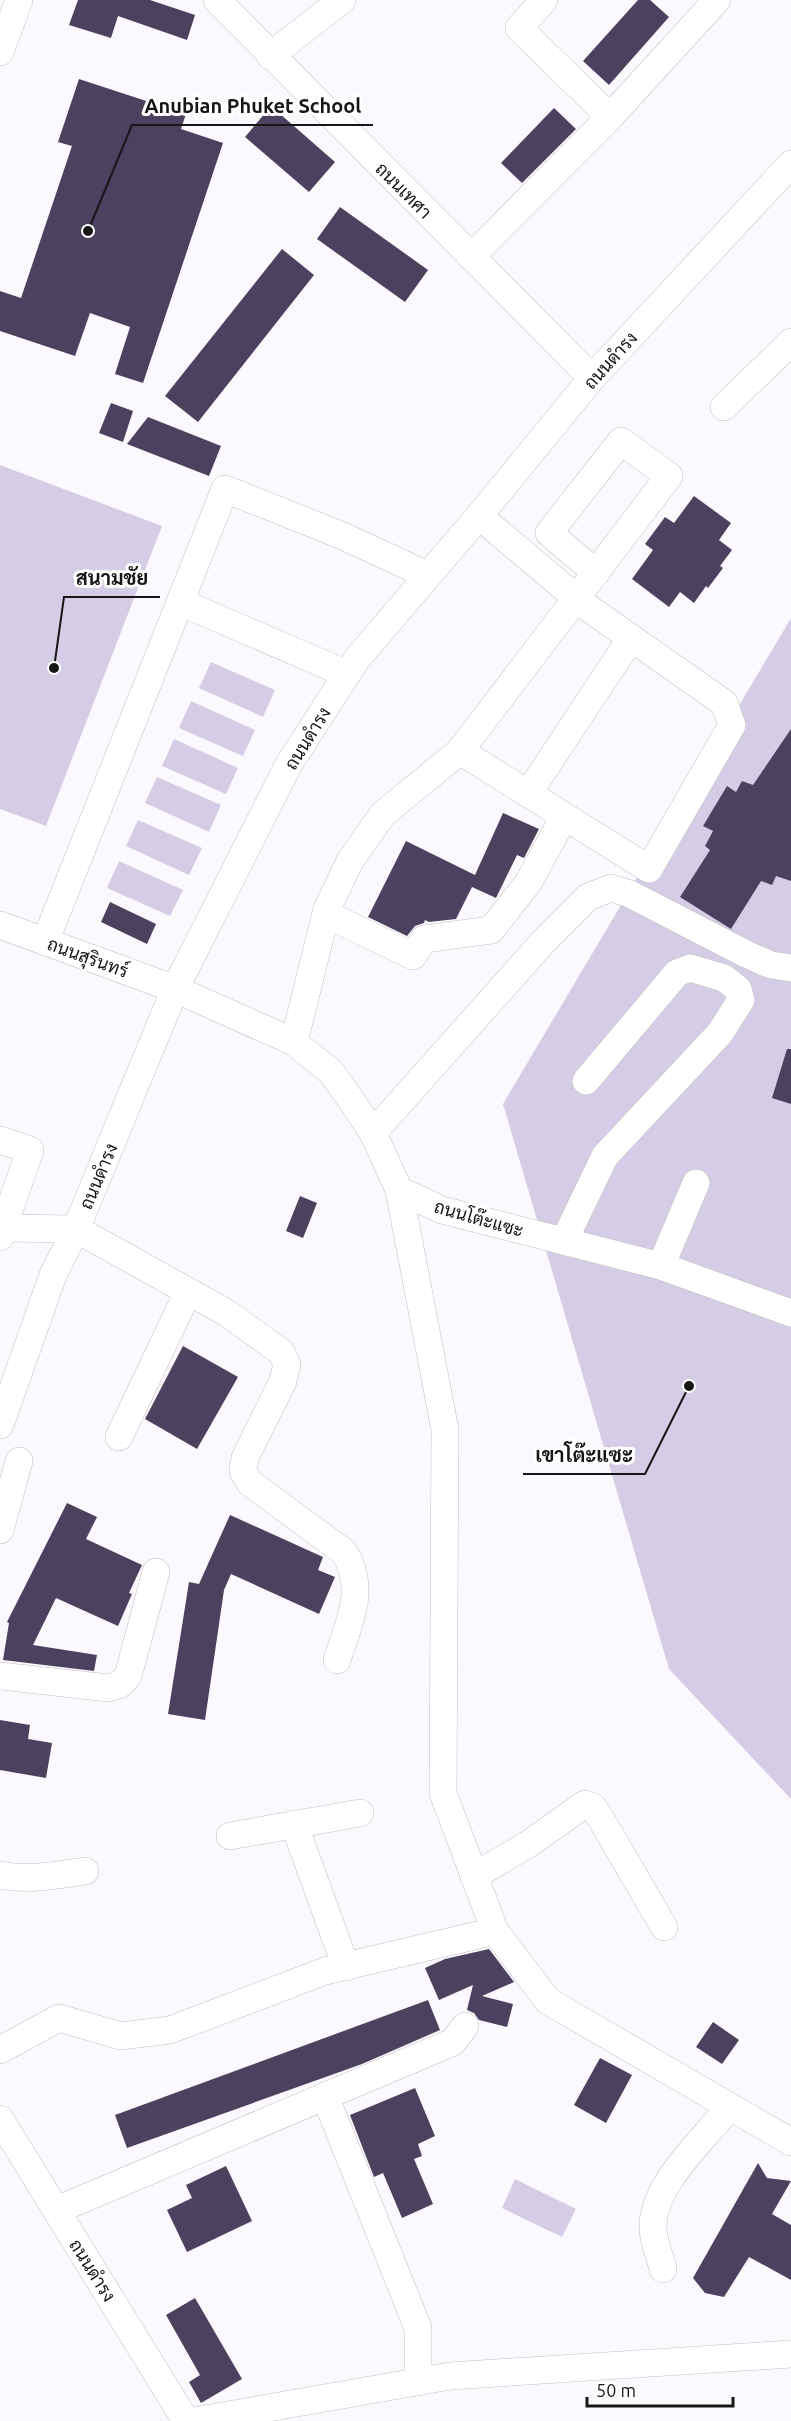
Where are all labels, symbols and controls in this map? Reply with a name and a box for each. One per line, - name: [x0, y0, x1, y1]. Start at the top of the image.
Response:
- callout: Anubian Phuket School: [132, 87, 373, 125]
- text: Anubian Phuket School: [145, 94, 361, 117]
- street label: ถนนเทศา: [372, 158, 436, 222]
- street label: ถนนดำรง: [579, 327, 641, 393]
- callout: สนามชัย: [64, 559, 160, 597]
- text: สนามชัย: [76, 565, 148, 589]
- street label: ถนนดำรง: [280, 703, 334, 773]
- street label: ถนนสุรินทร์: [44, 931, 132, 984]
- street label: ถนนดำรง: [75, 1140, 121, 1212]
- street label: ถนนโต๊ะแซะ: [432, 1194, 526, 1240]
- callout: เขาโต๊ะแซะ: [523, 1436, 645, 1474]
- text: เขาโต๊ะแซะ: [535, 1441, 633, 1466]
- street label: ถนนดำรง: [66, 2235, 120, 2305]
- scale bar: [587, 2370, 732, 2408]
- text: 50 m: [596, 2380, 636, 2400]

